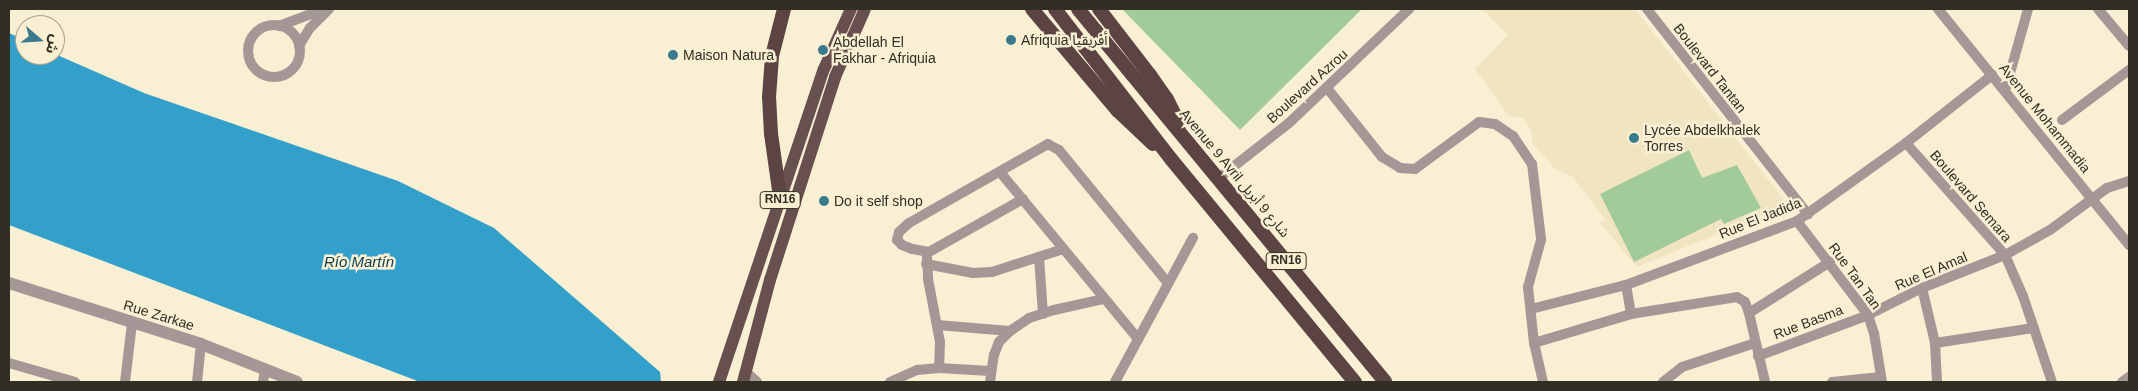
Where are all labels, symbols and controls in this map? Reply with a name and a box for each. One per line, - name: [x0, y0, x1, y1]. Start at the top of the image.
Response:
- north arrow: [15, 15, 65, 65]
- street label: Boulevard Tantan: [1670, 20, 1750, 116]
- place label: Afriquia أفريقيا: [1021, 32, 1107, 48]
- text: ش: [43, 33, 64, 56]
- place label: Abdellah El Fakhar - Afriquia: [833, 34, 936, 66]
- marker: Afriquia أفريقيا: [1005, 34, 1017, 46]
- marker: Abdellah El Fakhar - Afriquia: [817, 44, 829, 56]
- street label: Boulevard Azrou: [1263, 45, 1351, 127]
- place label: Maison Natura: [683, 47, 774, 63]
- marker: Maison Natura: [667, 49, 679, 61]
- street label: Avenue Mohammadia: [1996, 60, 2094, 176]
- street label: Avenue 9 Avril شارع 9 أبريل: [1176, 105, 1294, 241]
- place label: Lycée Abdelkhalek Torres: [1644, 122, 1761, 154]
- marker: Lycée Abdelkhalek Torres: [1628, 132, 1640, 144]
- street label: Boulevard Semara: [1927, 147, 2015, 245]
- road number: RN16: [759, 190, 801, 210]
- place label: Do it self shop: [834, 193, 923, 209]
- street label: Rue El Jadida: [1716, 194, 1804, 242]
- marker: Do it self shop: [818, 195, 830, 207]
- street label: Rue Tan Tan: [1825, 239, 1885, 313]
- street label: Rue El Amal: [1892, 248, 1970, 294]
- road number: RN16: [1265, 252, 1307, 270]
- water label: Río Martín: [324, 253, 394, 271]
- street label: Rue Zarkae: [122, 296, 196, 334]
- street label: Rue Basma: [1771, 301, 1845, 343]

